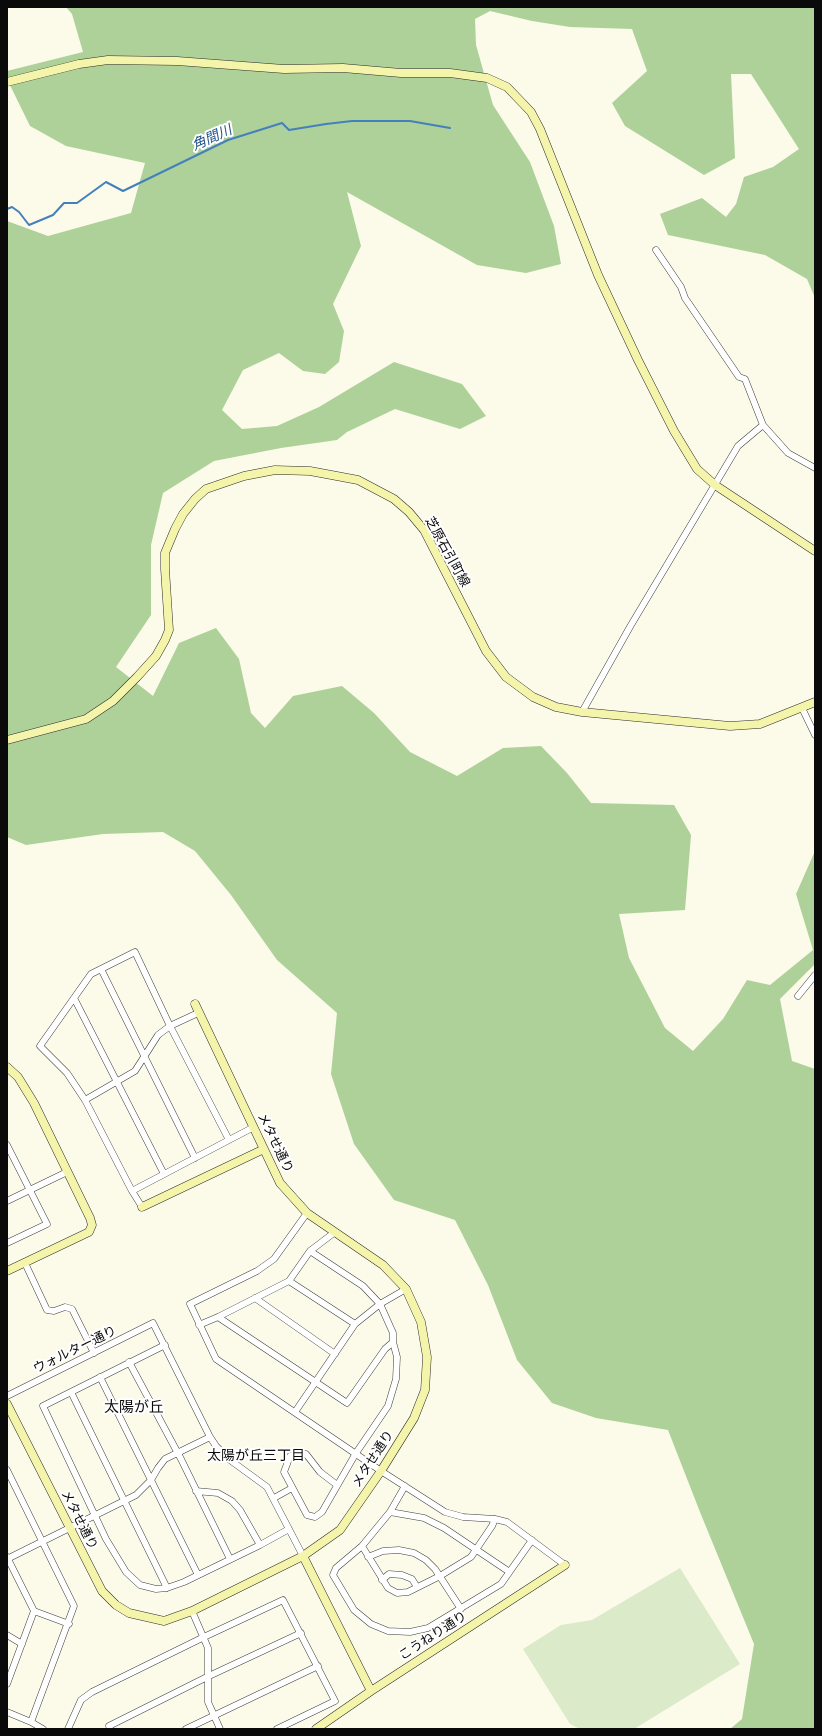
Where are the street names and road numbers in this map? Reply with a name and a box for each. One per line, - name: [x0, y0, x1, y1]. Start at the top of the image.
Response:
- street label: 芝原石引町線: [421, 514, 473, 590]
- street label: メタせ通り: [254, 1110, 296, 1176]
- street label: ウォルター通り: [31, 1323, 119, 1377]
- street label: メタせ通り: [349, 1427, 397, 1491]
- street label: メタせ通り: [57, 1488, 101, 1552]
- street label: こうねり通り: [396, 1608, 470, 1664]

